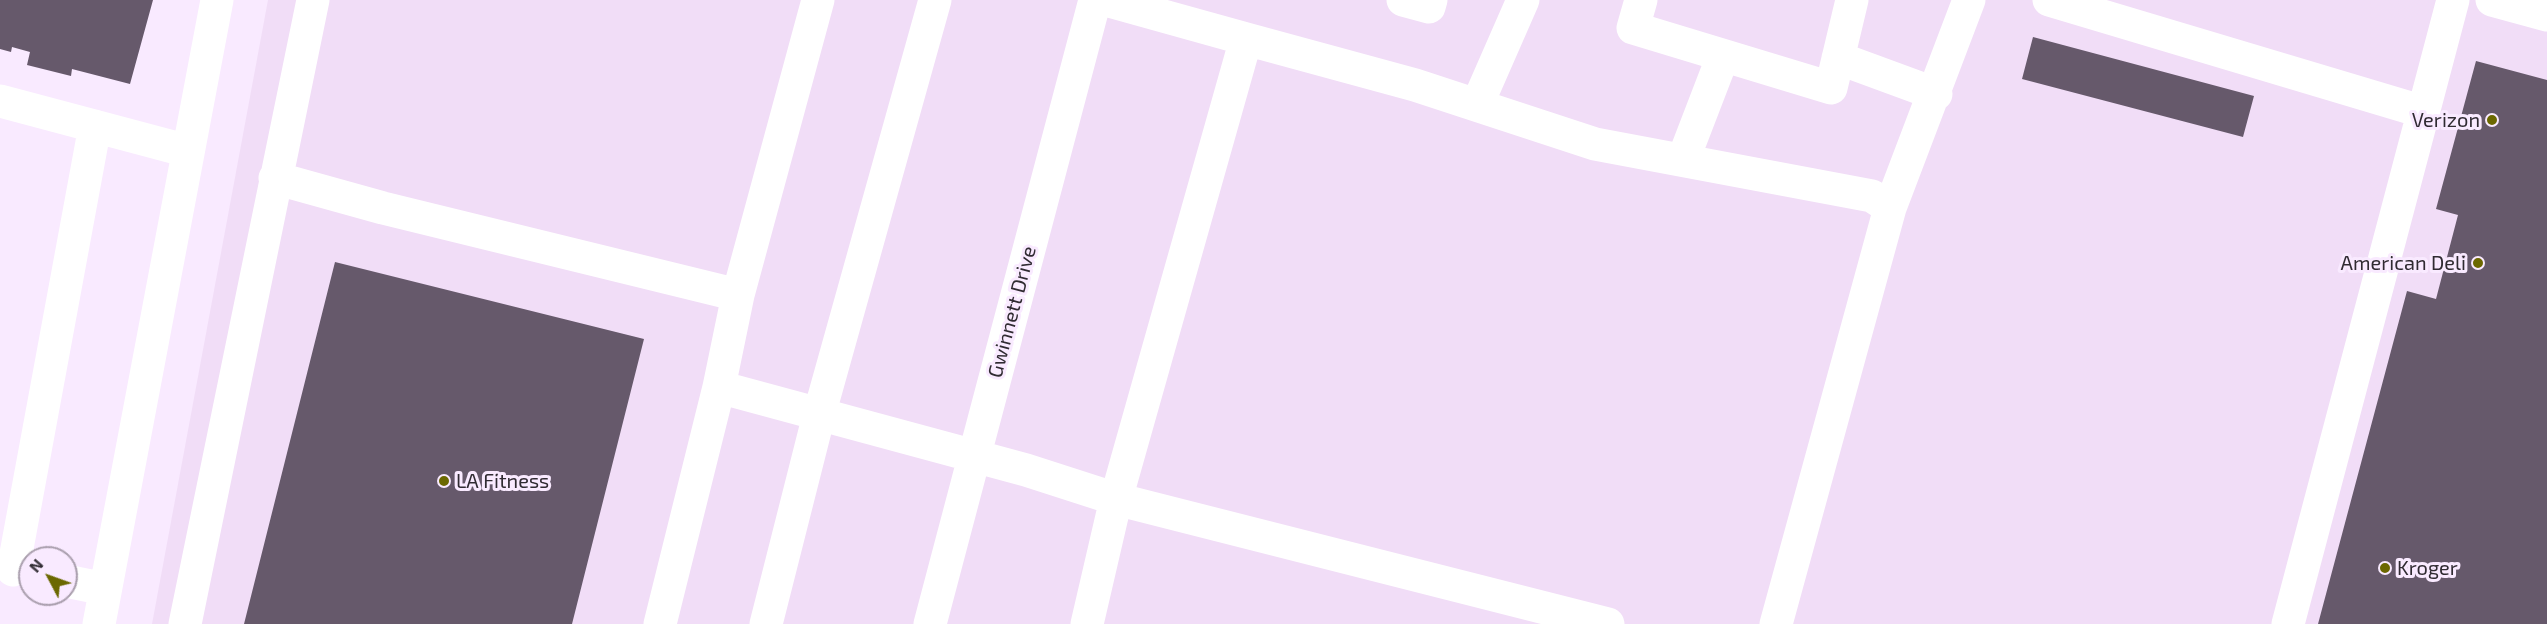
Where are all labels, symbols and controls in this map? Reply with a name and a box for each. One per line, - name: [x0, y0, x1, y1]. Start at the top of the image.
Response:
- place label: Verizon: [2412, 108, 2480, 132]
- marker: Verizon: [2485, 113, 2499, 127]
- street label: Gwinnett Drive: [983, 244, 1041, 380]
- place label: American Deli: [2341, 251, 2466, 275]
- marker: American Deli: [2471, 256, 2485, 270]
- place label: LA Fitness: [456, 469, 549, 493]
- marker: LA Fitness: [437, 474, 451, 488]
- north arrow: [18, 546, 78, 606]
- text: N: [25, 555, 47, 576]
- place label: Kroger: [2397, 556, 2458, 580]
- marker: Kroger: [2378, 561, 2392, 575]

